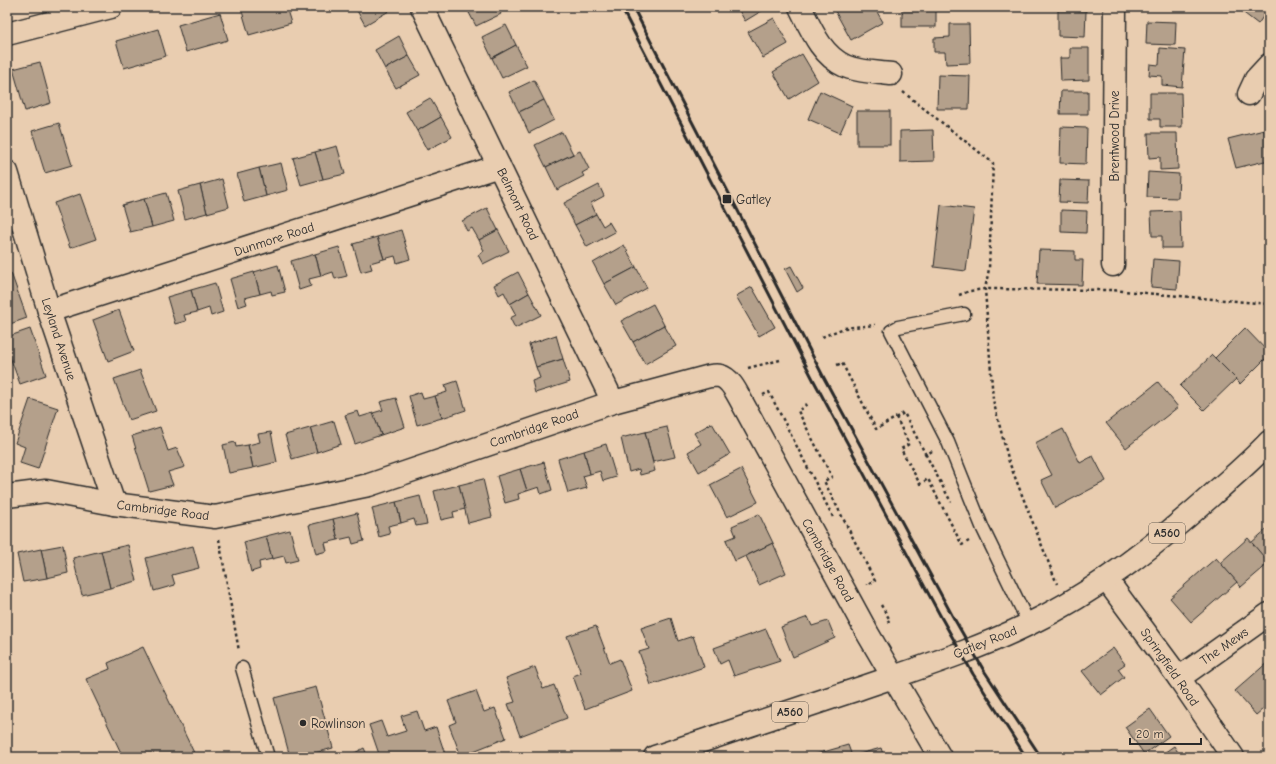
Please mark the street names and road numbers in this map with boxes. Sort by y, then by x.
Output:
street label: Brentwood Drive [1107,90,1122,181]
street label: Belmont Road [494,165,542,243]
street label: Dunmore Road [232,219,316,259]
street label: Leyland Avenue [39,296,80,383]
street label: Cambridge Road [487,406,581,450]
street label: Cambridge Road [116,497,210,523]
street label: Cambridge Road [799,516,857,604]
road number: A560 [1149,523,1185,543]
street label: Gatley Road [951,622,1019,662]
street label: The Mews [1197,624,1251,668]
street label: Springfield Road [1138,625,1202,709]
road number: A560 [772,702,808,722]

